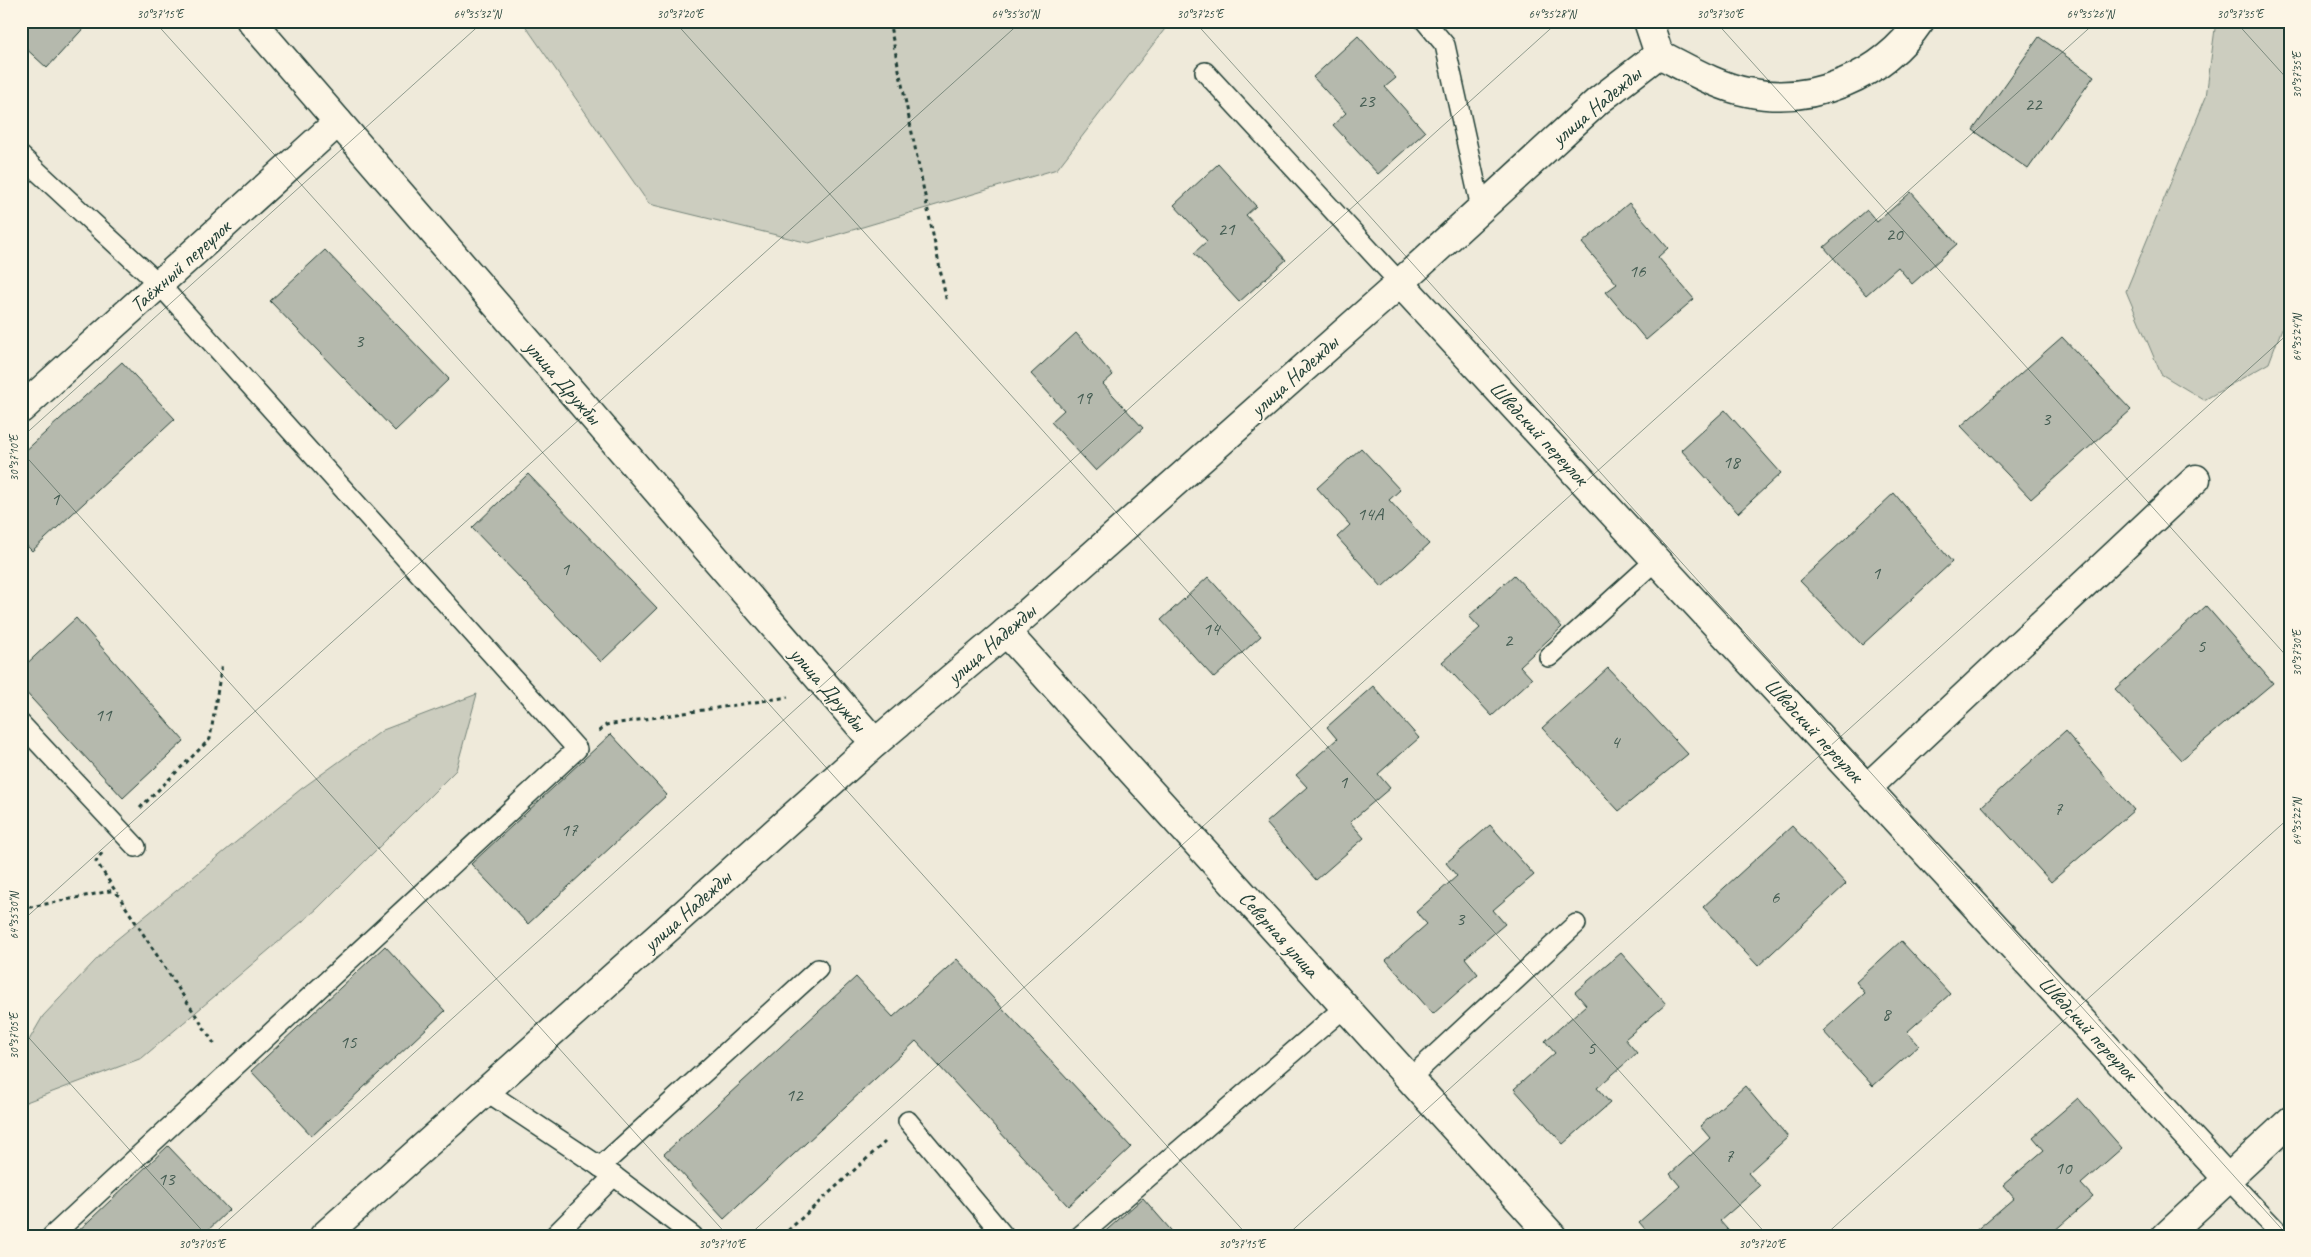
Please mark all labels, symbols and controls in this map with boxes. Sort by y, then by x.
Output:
text: 30°37'15"E [137,6,185,22]
text: 64°35'32"N [453,6,502,22]
text: 30°37'20"E [657,6,705,22]
text: 64°35'30"N [991,6,1040,22]
text: 30°37'25"E [1177,6,1225,22]
text: 64°35'28"N [1528,6,1577,22]
text: 30°37'30"E [1697,6,1745,22]
text: 64°35'26"N [2066,6,2115,22]
text: 30°37'35"E [2217,6,2265,22]
text: 30°37'35"E [2289,50,2305,98]
street label: улица Надежды [1544,60,1648,152]
house number: 23 [1357,89,1376,113]
house number: 22 [2024,92,2043,116]
street label: Таёжный переулок [124,212,237,318]
house number: 21 [1217,217,1236,241]
house number: 20 [1885,222,1904,246]
house number: 16 [1628,259,1647,283]
text: 64°35'24"N [2289,313,2305,362]
house number: 3 [355,329,365,353]
street label: улица Надежды [1243,329,1345,424]
street label: улица Дружбы [518,333,608,431]
street label: Шведский переулок [1484,375,1596,492]
house number: 19 [1074,386,1093,410]
house number: 3 [2042,407,2052,431]
text: 30°37'10"E [6,433,22,481]
house number: 18 [1722,450,1742,474]
house number: 1 [51,487,61,511]
house number: 14А [1357,502,1385,526]
house number: 1 [561,557,571,581]
house number: 1 [1872,561,1882,585]
street label: улица Надежды [940,597,1042,691]
house number: 14 [1202,617,1222,641]
house number: 2 [1504,628,1514,652]
text: 30°37'30"E [2289,628,2305,676]
house number: 5 [2197,634,2207,658]
street label: улица Дружбы [783,640,873,738]
street label: Шведский переулок [1759,672,1871,789]
house number: 11 [94,703,113,727]
house number: 4 [1611,730,1622,754]
house number: 1 [1339,770,1349,794]
house number: 7 [2054,797,2064,821]
text: 64°35'22"N [2289,797,2305,846]
house number: 17 [560,818,579,842]
street label: улица Надежды [636,864,738,959]
street label: Северная улица [1233,885,1326,984]
house number: 6 [1771,885,1781,909]
text: 64°35'30"N [6,891,22,940]
house number: 3 [1456,907,1466,931]
street label: Шведский переулок [2033,970,2145,1087]
house number: 8 [1882,1002,1893,1026]
text: 30°37'05"E [6,1011,22,1059]
house number: 15 [339,1030,358,1054]
house number: 5 [1587,1036,1597,1060]
house number: 12 [785,1083,804,1107]
house number: 7 [1725,1144,1735,1168]
house number: 10 [2054,1156,2073,1180]
house number: 13 [157,1167,176,1191]
text: 30°37'05"E [179,1236,227,1252]
text: 30°37'10"E [699,1236,747,1252]
text: 30°37'15"E [1219,1236,1267,1252]
text: 30°37'20"E [1739,1236,1787,1252]

